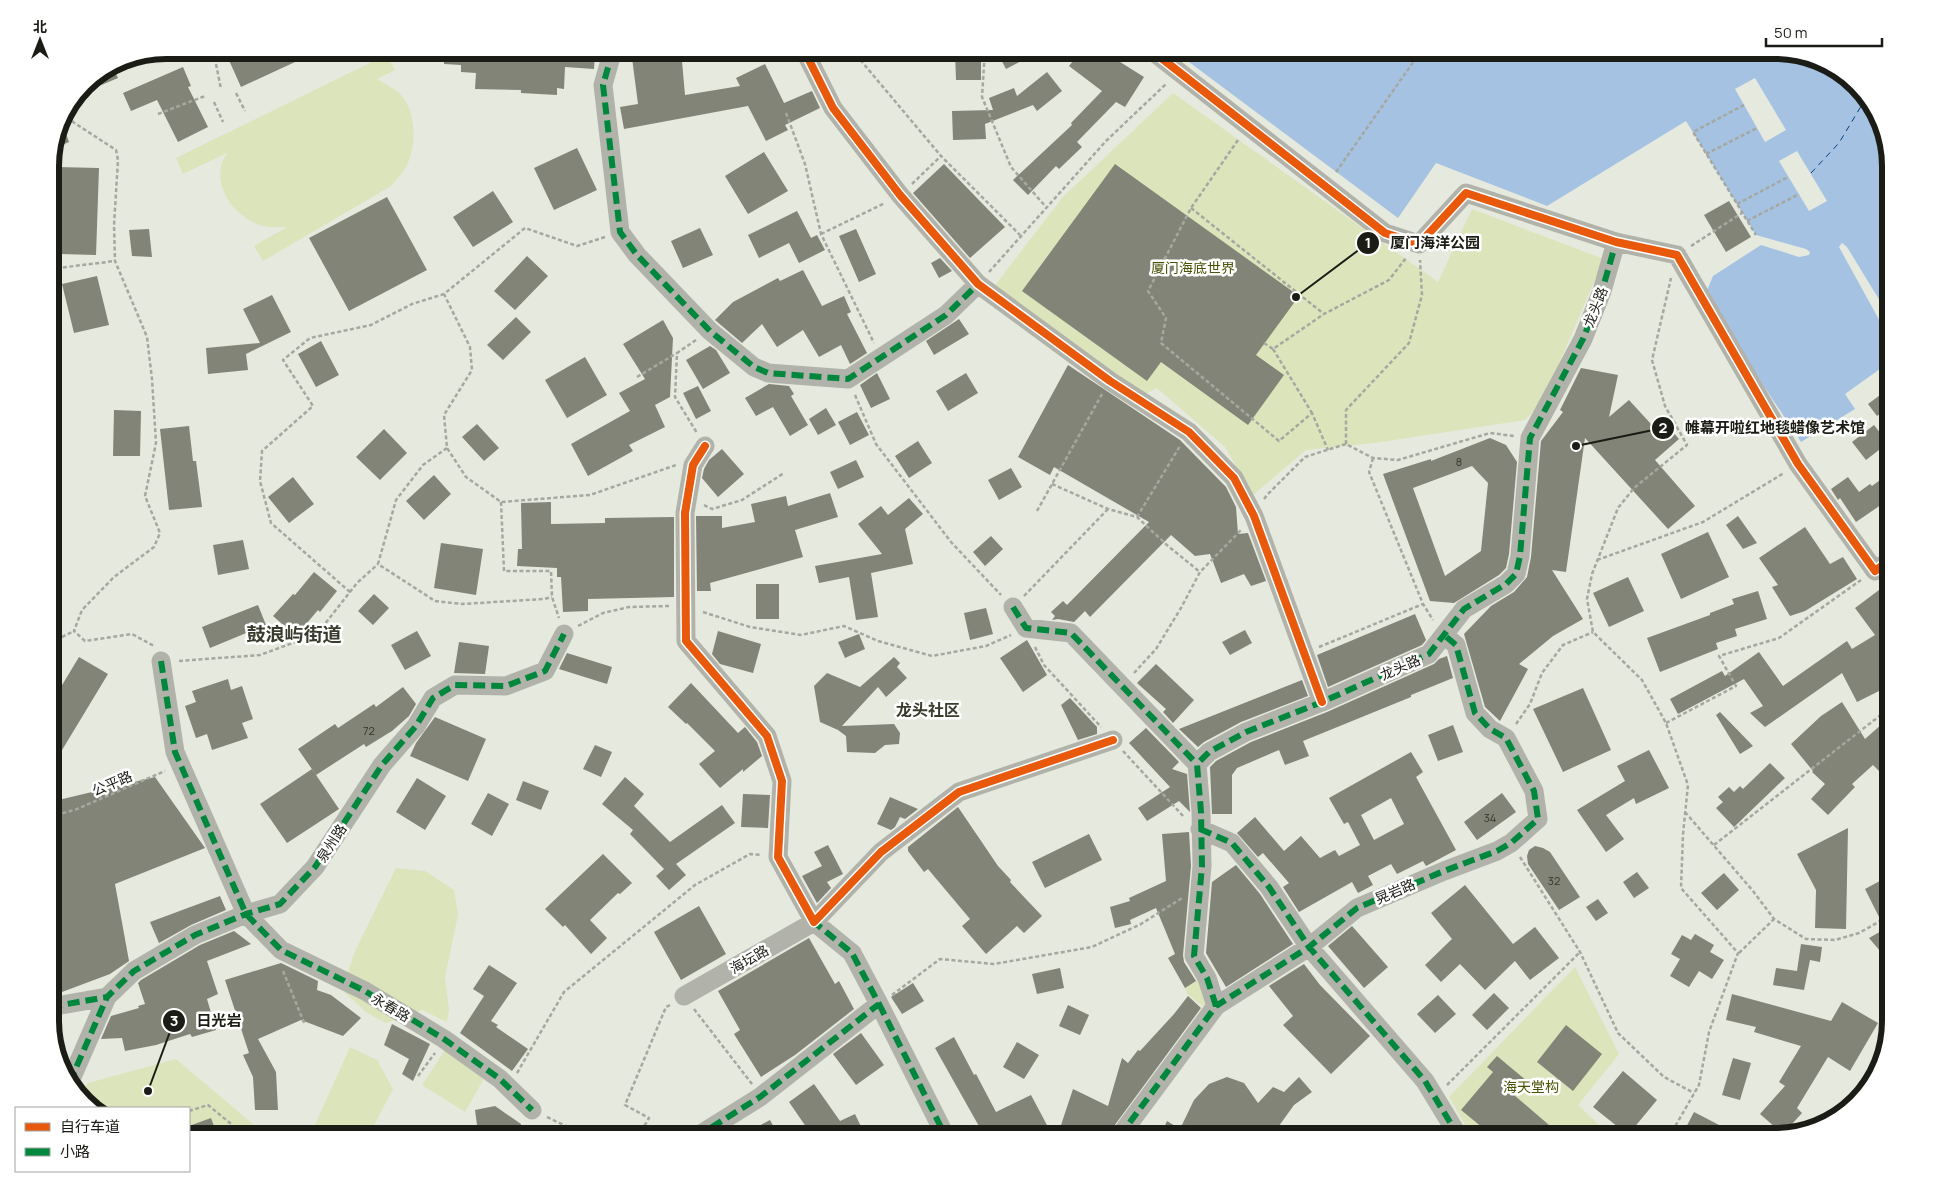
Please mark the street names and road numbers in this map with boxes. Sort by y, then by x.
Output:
street label: 龙头路 [1579,284,1611,330]
street label: 龙头路 [1377,650,1423,684]
street label: 公平路 [89,766,135,800]
street label: 泉州路 [312,820,350,866]
street label: 晃岩路 [1372,874,1418,908]
street label: 海坛路 [726,940,772,978]
street label: 永春路 [368,988,414,1026]

